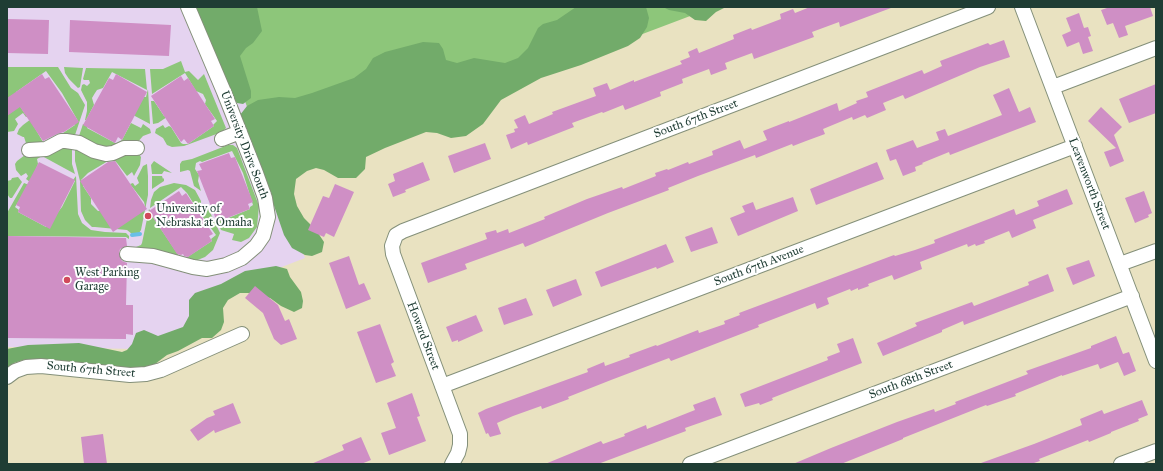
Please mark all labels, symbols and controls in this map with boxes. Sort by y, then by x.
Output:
street label: University Drive South [217,89,271,201]
street label: South 67th Street [652,96,740,142]
street label: Leavenworth Street [1065,136,1113,232]
place label: University of Nebraska at Omaha [156,202,252,230]
marker: University of Nebraska at Omaha [143,211,153,221]
street label: South 67th Avenue [712,242,806,290]
place label: West Parking Garage [75,266,139,294]
marker: West Parking Garage [62,275,72,285]
street label: Howard Street [403,300,443,372]
street label: South 68th Street [867,357,955,403]
street label: South 67th Street [46,359,136,381]

